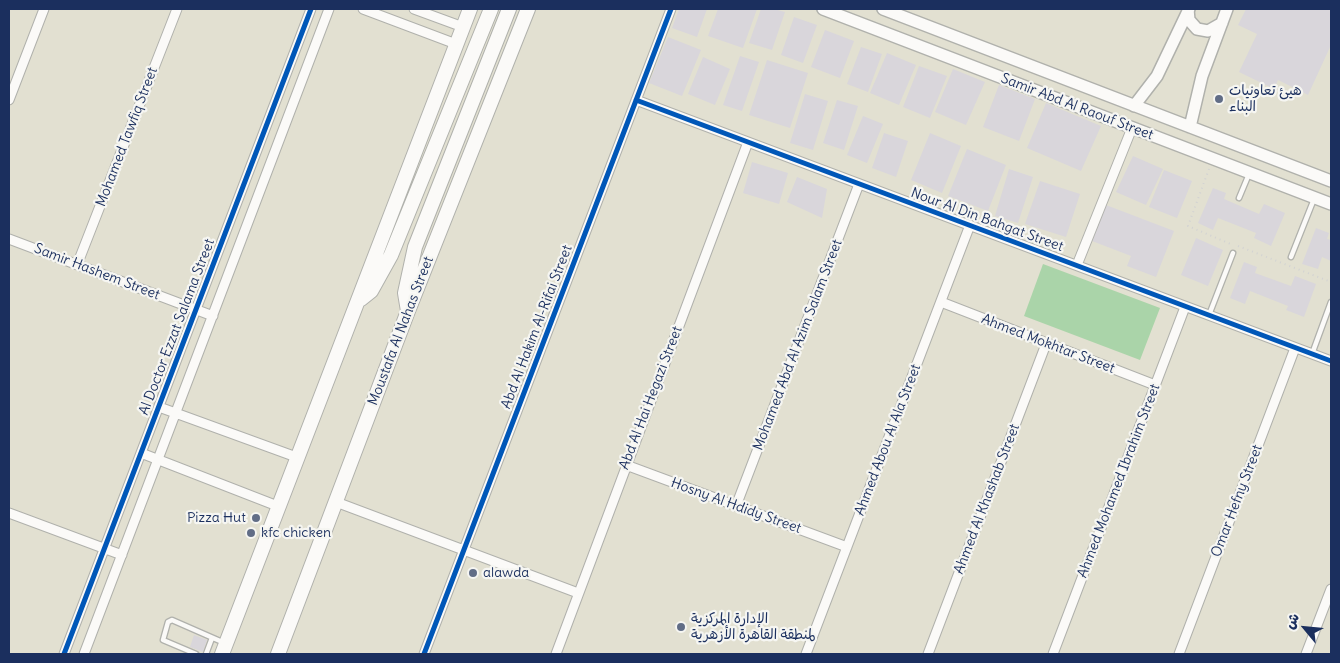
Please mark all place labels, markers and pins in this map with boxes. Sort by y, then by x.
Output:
place label: هيئ تعاونيات البناء [1229,83,1302,115]
marker: هيئ تعاونيات البناء [1213,93,1225,105]
place label: Pizza Hut [187,510,246,526]
marker: Pizza Hut [250,512,262,524]
place label: kfc chicken [261,525,331,541]
marker: kfc chicken [245,527,257,539]
place label: alawda [483,565,529,581]
marker: alawda [467,567,479,579]
place label: الإدارة المركزية لمنطقة القاهرة الأزهرية [691,611,815,644]
marker: الإدارة المركزية لمنطقة القاهرة الأزهرية [675,621,687,633]

